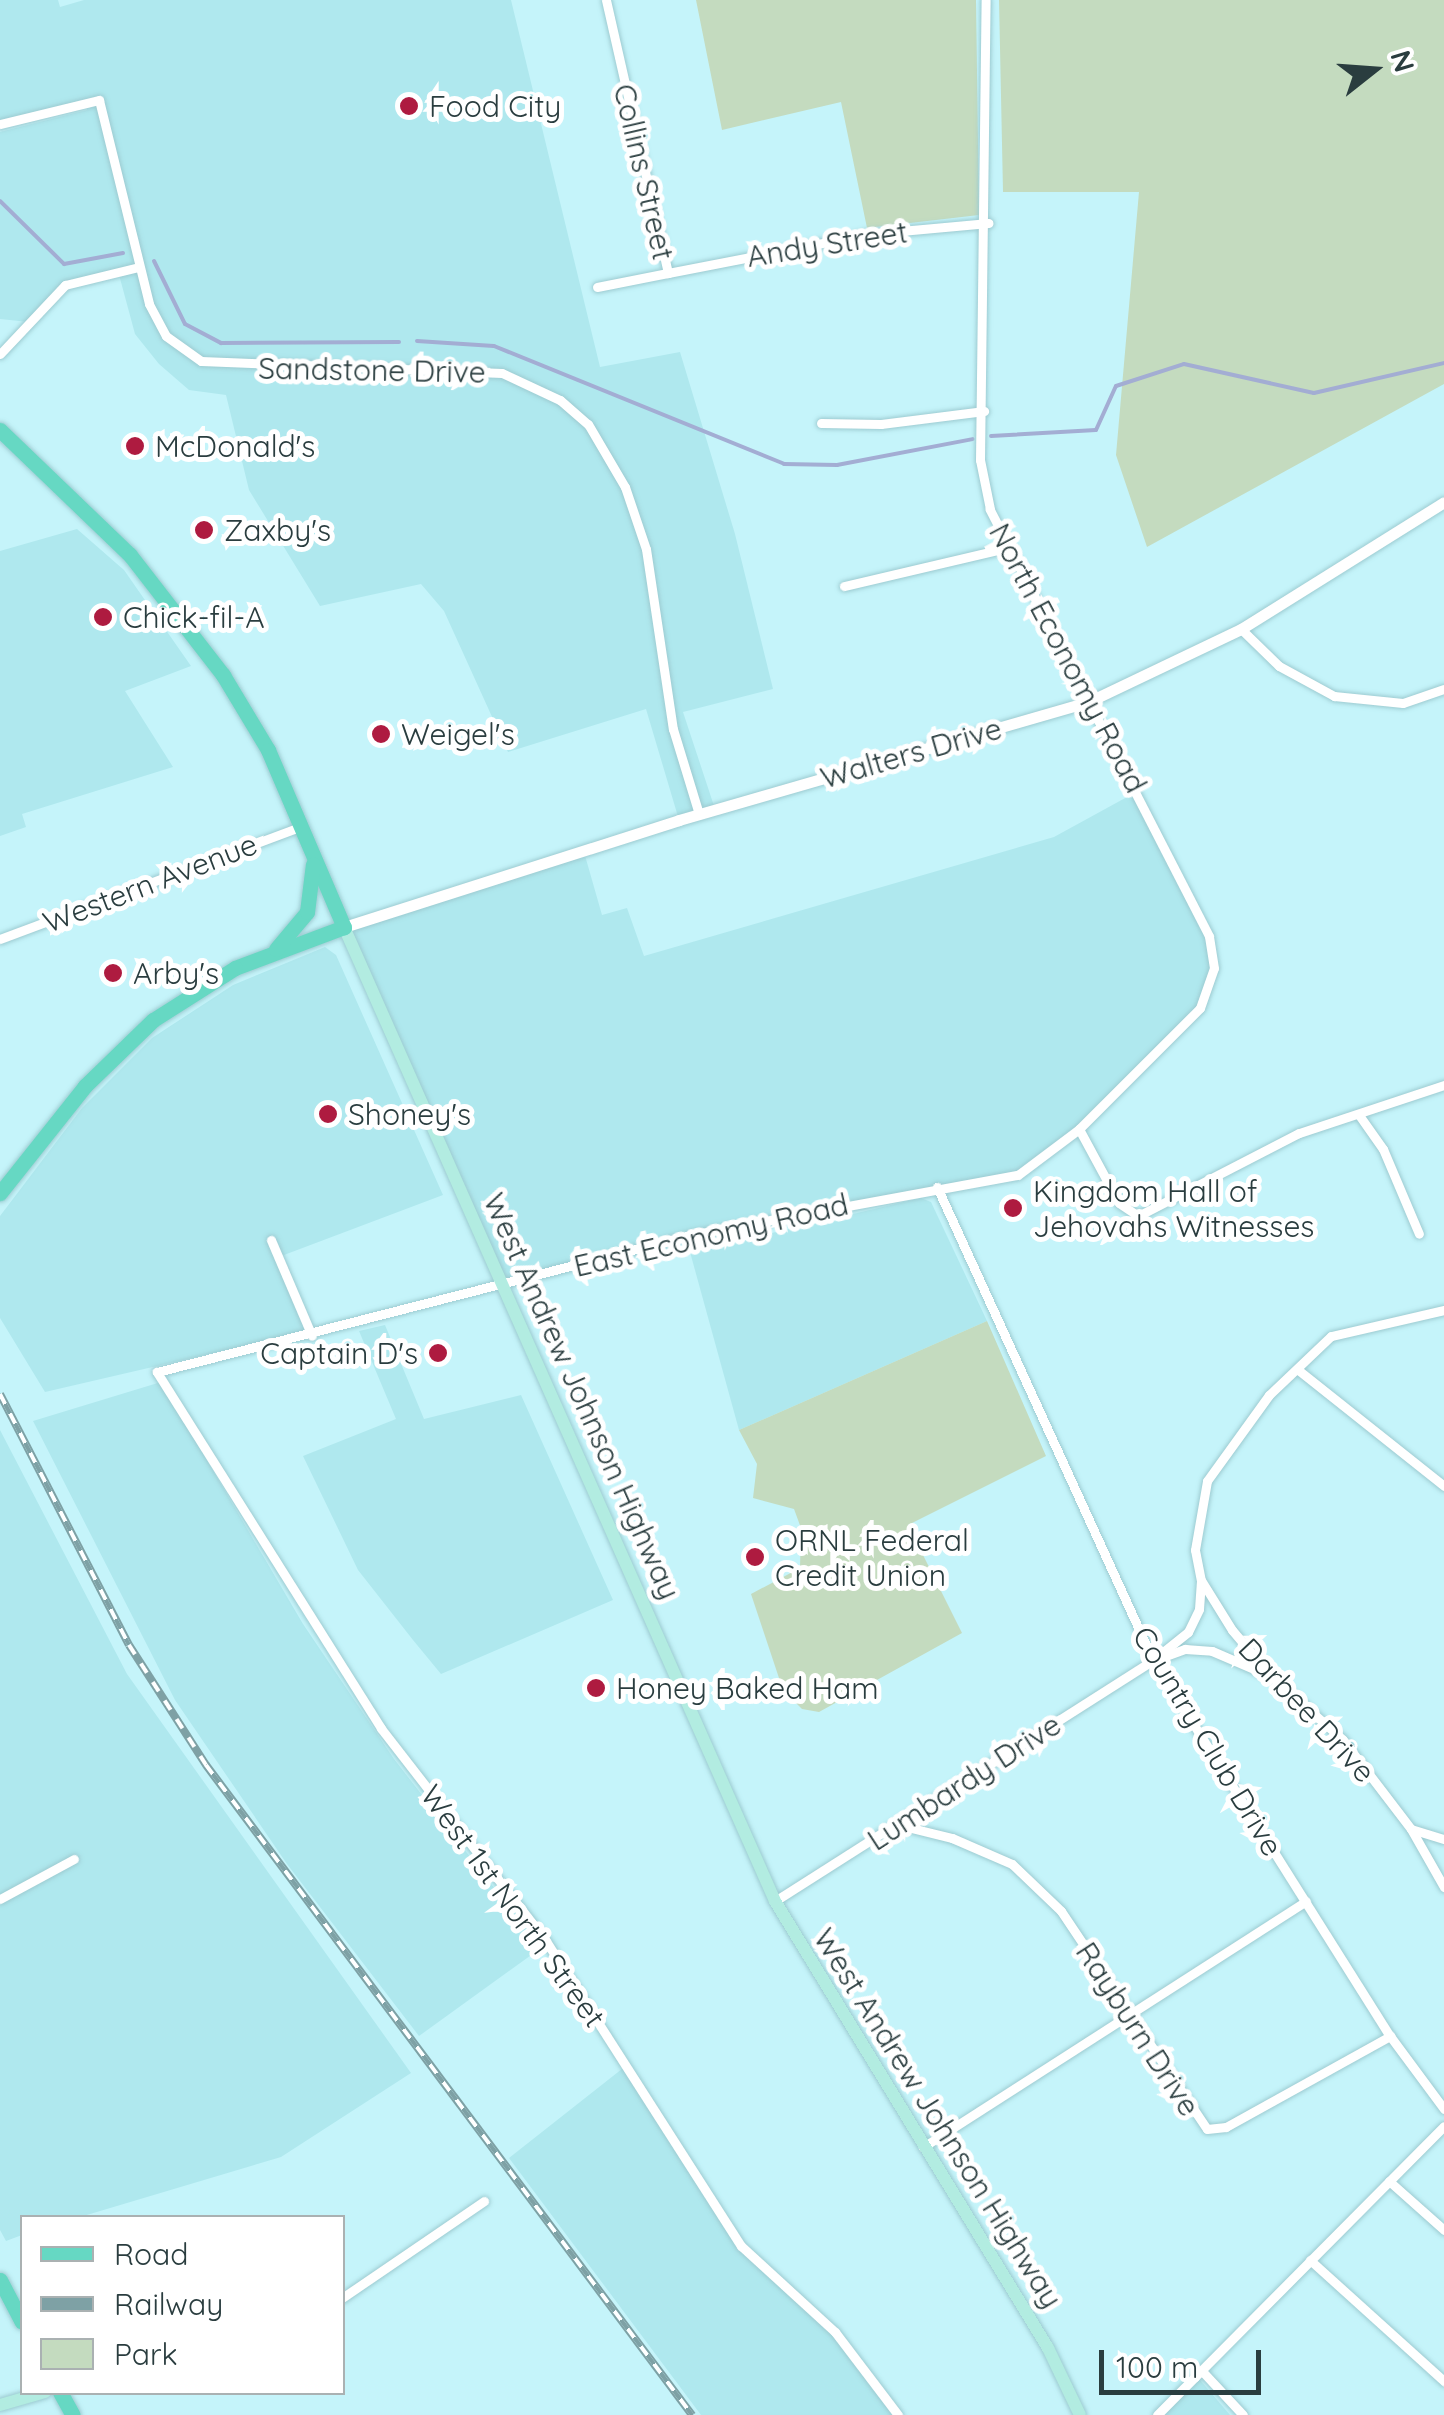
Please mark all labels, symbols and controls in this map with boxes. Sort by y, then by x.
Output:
north arrow [1324,20,1424,120]
text: N [1383,46,1423,76]
street label: Collins Street [606,80,682,264]
place label: Food City [429,88,561,124]
marker: Food City [398,95,420,117]
street label: Andy Street [744,214,910,274]
street label: Sandstone Drive [258,350,486,390]
place label: McDonald's [155,428,315,464]
marker: McDonald's [124,435,146,457]
place label: Zaxby's [224,512,331,548]
street label: North Economy Road [982,517,1154,799]
marker: Zaxby's [193,519,215,541]
place label: Chick-fil-A [123,599,265,635]
marker: Chick-fil-A [92,606,114,628]
street label: Walters Drive [816,710,1006,796]
place label: Weigel's [401,716,515,752]
marker: Weigel's [370,723,392,745]
street label: Western Avenue [38,826,262,940]
place label: Arby's [133,955,219,991]
marker: Arby's [102,962,124,984]
place label: Shoney's [348,1096,471,1132]
marker: Shoney's [317,1103,339,1125]
place label: Kingdom Hall of Jehovahs Witnesses [1033,1173,1314,1244]
street label: East Economy Road [570,1186,852,1284]
street label: West Andrew Johnson Highway [476,1187,688,1605]
marker: Kingdom Hall of Jehovahs Witnesses [1002,1197,1024,1219]
place label: Captain D's [260,1335,418,1371]
marker: Captain D's [427,1342,449,1364]
place label: ORNL Federal Credit Union [775,1522,969,1592]
marker: ORNL Federal Credit Union [744,1546,766,1568]
street label: Country Club Drive [1125,1620,1291,1862]
street label: Darbee Drive [1231,1631,1383,1789]
place label: Honey Baked Ham [616,1670,879,1706]
marker: Honey Baked Ham [585,1677,607,1699]
street label: Lumbardy Drive [861,1706,1067,1858]
street label: West 1st North Street [413,1778,613,2034]
street label: West Andrew Johnson Highway [806,1922,1070,2314]
street label: Rayburn Drive [1068,1935,1208,2123]
legend [20,2215,345,2395]
text: Road [114,2235,188,2273]
text: Railway [114,2285,223,2323]
scale bar [1104,2330,1266,2392]
text: Park [114,2335,178,2373]
text: 100 m [1116,2348,1198,2386]

